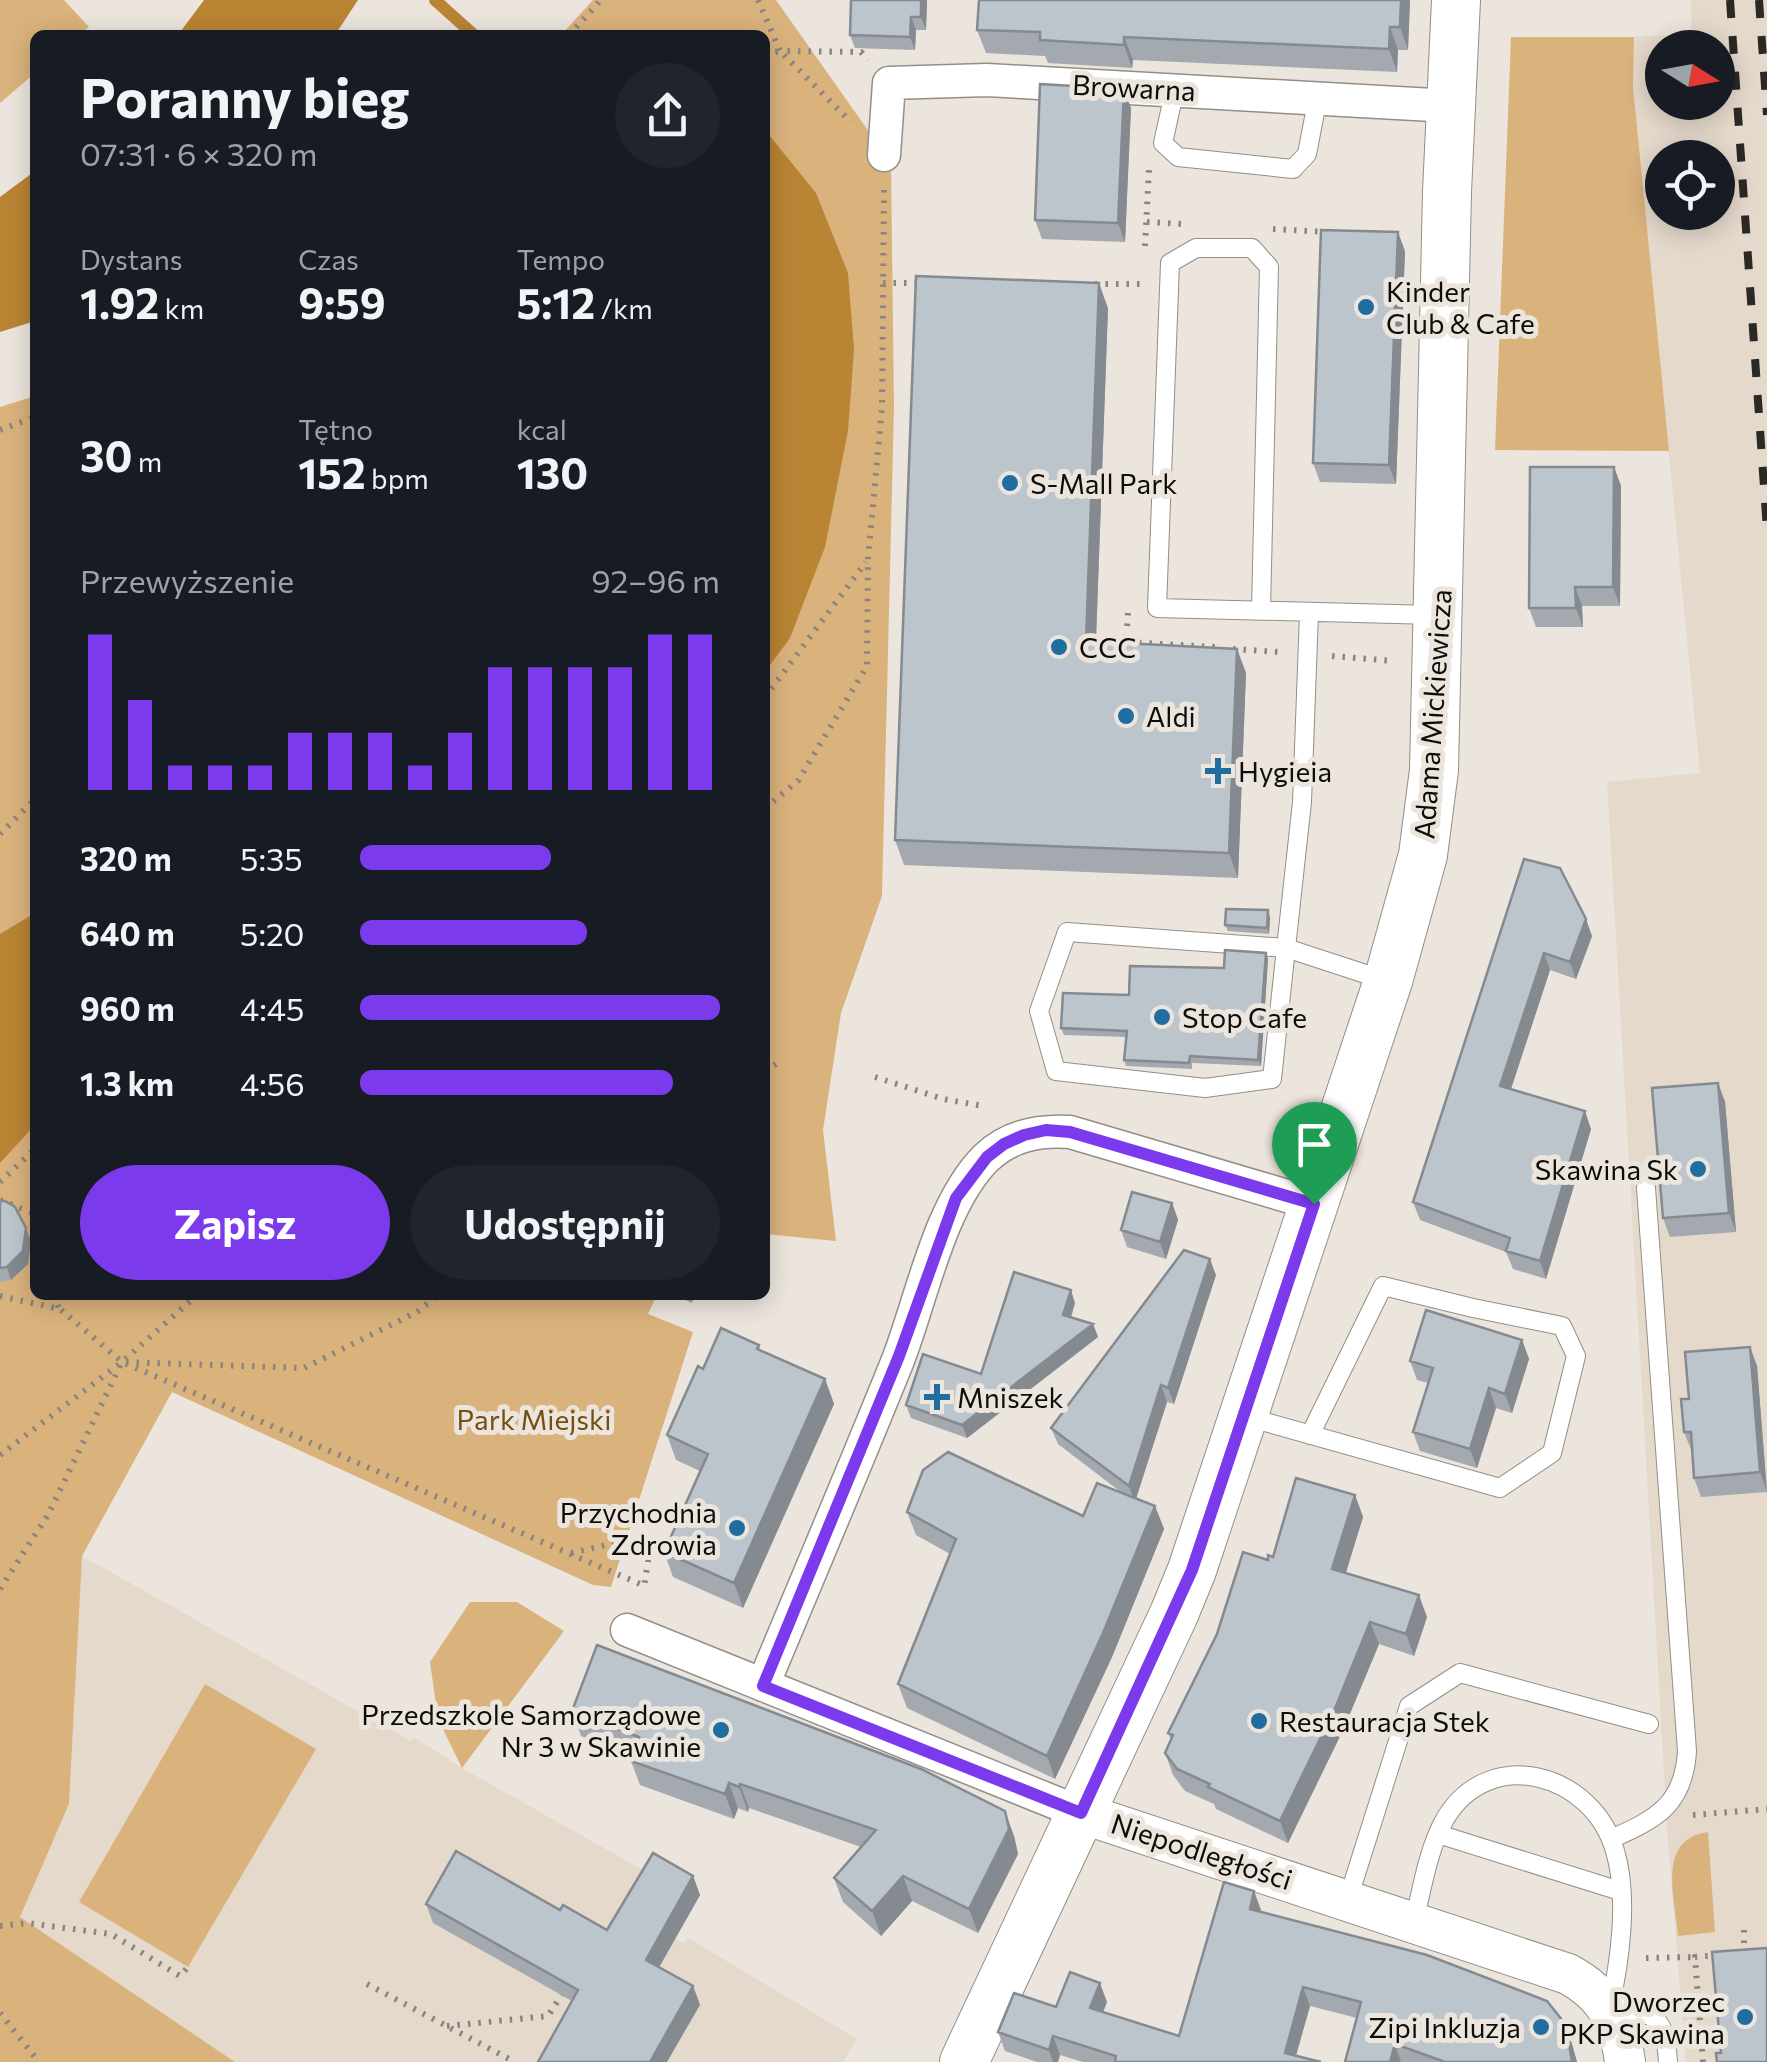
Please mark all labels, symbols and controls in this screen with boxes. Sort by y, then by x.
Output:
north arrow [1645,30,1735,120]
map controls [1645,30,1735,230]
text: Poranny bieg [80,62,410,129]
button: share [615,63,720,168]
street label: Browarna [1071,67,1197,107]
text: 07:31 · 6 × 320 m [80,133,318,173]
button: locate [1645,140,1735,230]
text: Dystans [80,242,183,276]
text: Czas [298,242,359,276]
text: Tempo [517,242,605,276]
place label: Kinder Club & Cafe [1386,274,1535,340]
text: 1.92 [80,276,159,328]
text: 9:59 [298,276,386,328]
text: 5:12 [517,276,595,328]
text: km [159,291,204,325]
text: /km [595,291,653,325]
marker: Kinder Club & Cafe [1355,296,1377,318]
text: Tętno [298,412,373,446]
text: kcal [517,412,567,446]
text: 30 [80,429,132,481]
text: m [132,444,162,478]
text: 152 [298,446,366,498]
text: 130 [517,446,588,498]
text: bpm [366,461,429,495]
place label: S-Mall Park [1030,466,1178,500]
marker: S-Mall Park [999,472,1021,494]
text: Przewyższenie [80,560,294,600]
text: 92–96 m [591,560,720,600]
street label: Adama Mickiewicza [1406,588,1458,840]
place label: CCC [1079,630,1137,664]
marker: CCC [1048,636,1070,658]
place label: Aldi [1146,699,1196,733]
marker: Aldi [1115,705,1137,727]
place label: Hygieia [1238,754,1332,788]
marker: Hygieia [1207,760,1229,782]
text: 320 m [80,838,172,878]
text: 5:35 [240,838,303,878]
text: 640 m [80,913,175,953]
text: 5:20 [240,913,304,953]
text: 960 m [80,988,175,1028]
text: 4:45 [240,988,304,1028]
place label: Stop Cafe [1182,1000,1307,1034]
marker: Stop Cafe [1151,1006,1173,1028]
text: 1.3 km [80,1063,174,1103]
text: 4:56 [240,1063,305,1103]
pin [1272,1102,1357,1205]
icon: arrive [1287,1117,1342,1172]
place label: Skawina Sk [1535,1152,1678,1186]
marker: Skawina Sk [1687,1158,1709,1180]
button: Zapisz [80,1165,390,1280]
button: Udostępnij [410,1165,720,1280]
place label: Mniszek [957,1380,1064,1414]
marker: Mniszek [926,1386,948,1408]
park label: Park Miejski [457,1402,611,1436]
place label: Przychodnia Zdrowia [560,1495,717,1561]
marker: Przychodnia Zdrowia [726,1517,748,1539]
place label: Przedszkole Samorządowe Nr 3 w Skawinie [361,1697,701,1763]
place label: Restauracja Stek [1279,1704,1490,1738]
marker: Restauracja Stek [1248,1710,1270,1732]
marker: Przedszkole Samorządowe Nr 3 w Skawinie [710,1719,732,1741]
street label: Niepodległości [1107,1806,1297,1896]
place label: Dworzec PKP Skawina [1559,1984,1725,2050]
marker: Dworzec PKP Skawina [1734,2006,1756,2028]
place label: Zipi Inkluzja [1368,2010,1521,2044]
marker: Zipi Inkluzja [1530,2016,1552,2038]

